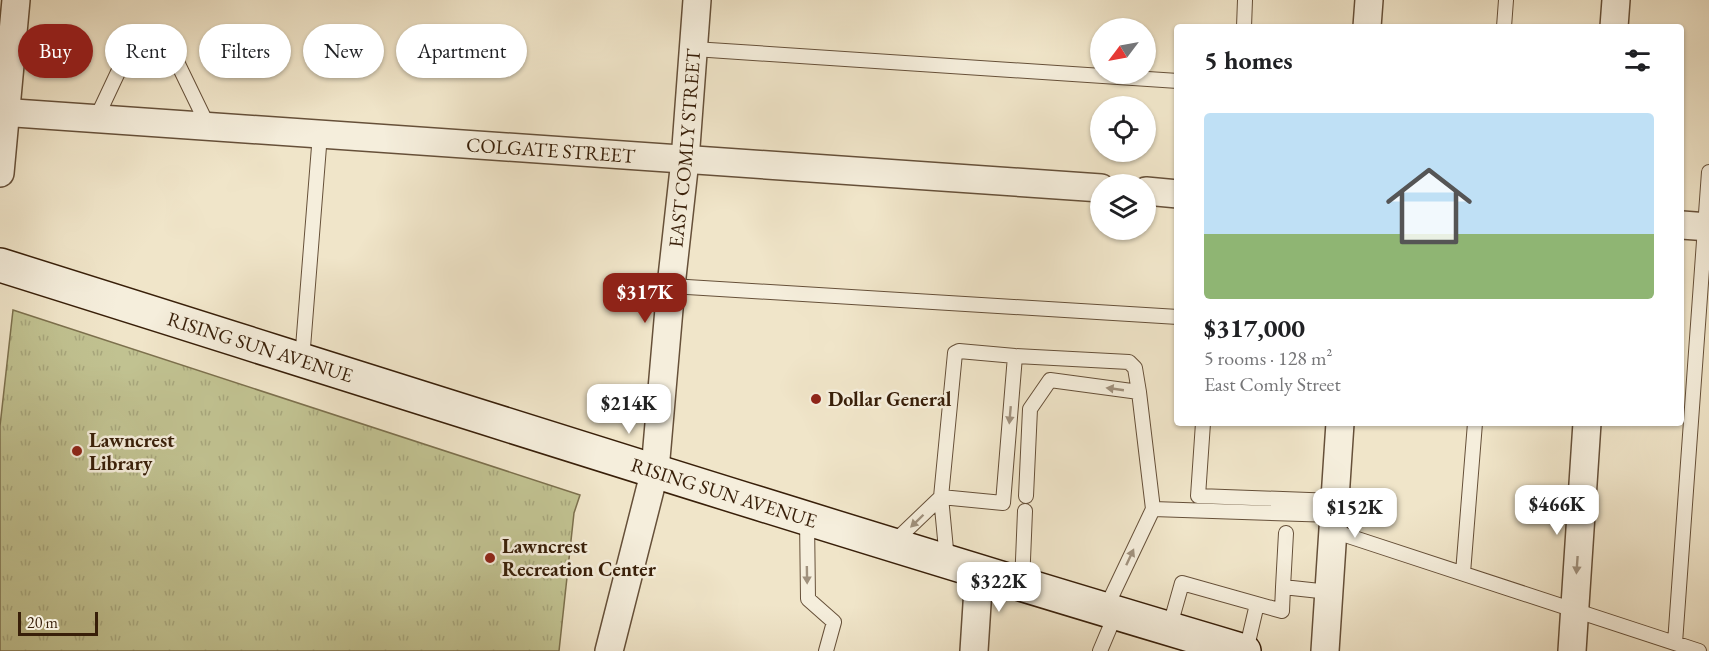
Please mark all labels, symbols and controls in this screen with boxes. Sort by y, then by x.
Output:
north arrow [1090,18,1156,84]
map controls [1090,18,1156,240]
chip: Buy [18,24,93,78]
chip: Rent [105,24,187,78]
chip: Filters [199,24,291,78]
chip: New [303,24,384,78]
chip: Apartment [396,24,527,78]
text: 5 homes [1204,43,1293,77]
icon: filters [1621,44,1654,77]
street label: EAST COMLY STREET [662,47,706,249]
button: locate [1090,96,1156,162]
street label: COLGATE STREET [465,131,637,169]
icon: home [1375,152,1483,260]
button: layers [1090,174,1156,240]
pin: $317K [603,273,687,324]
text: $317K [617,279,673,305]
street label: RISING SUN AVENUE [164,306,356,388]
text: $317,000 [1204,311,1305,345]
text: 5 rooms · 128 m² [1204,345,1332,371]
text: East Comly Street [1204,371,1341,397]
pin: $214K [587,384,671,435]
one-way arrow [1105,384,1124,393]
place label: Dollar General [828,386,952,412]
text: $214K [601,390,657,416]
marker: Dollar General [809,392,823,406]
one-way arrow [1005,405,1015,424]
place label: Lawncrest Library [89,427,175,476]
marker: Lawncrest Library [70,444,84,458]
street label: RISING SUN AVENUE [628,452,820,534]
pin: $466K [1515,485,1599,536]
pin: $152K [1313,488,1397,539]
text: $466K [1529,491,1585,517]
text: $152K [1327,494,1383,520]
one-way arrow [909,514,924,528]
place label: Lawncrest Recreation Center [502,533,657,582]
one-way arrow [1125,548,1135,566]
marker: Lawncrest Recreation Center [483,551,497,565]
one-way arrow [1573,556,1582,575]
pin: $322K [957,562,1041,613]
one-way arrow [802,566,812,585]
text: $322K [971,568,1027,594]
scale bar [18,609,98,636]
text: 20 m [27,612,58,633]

